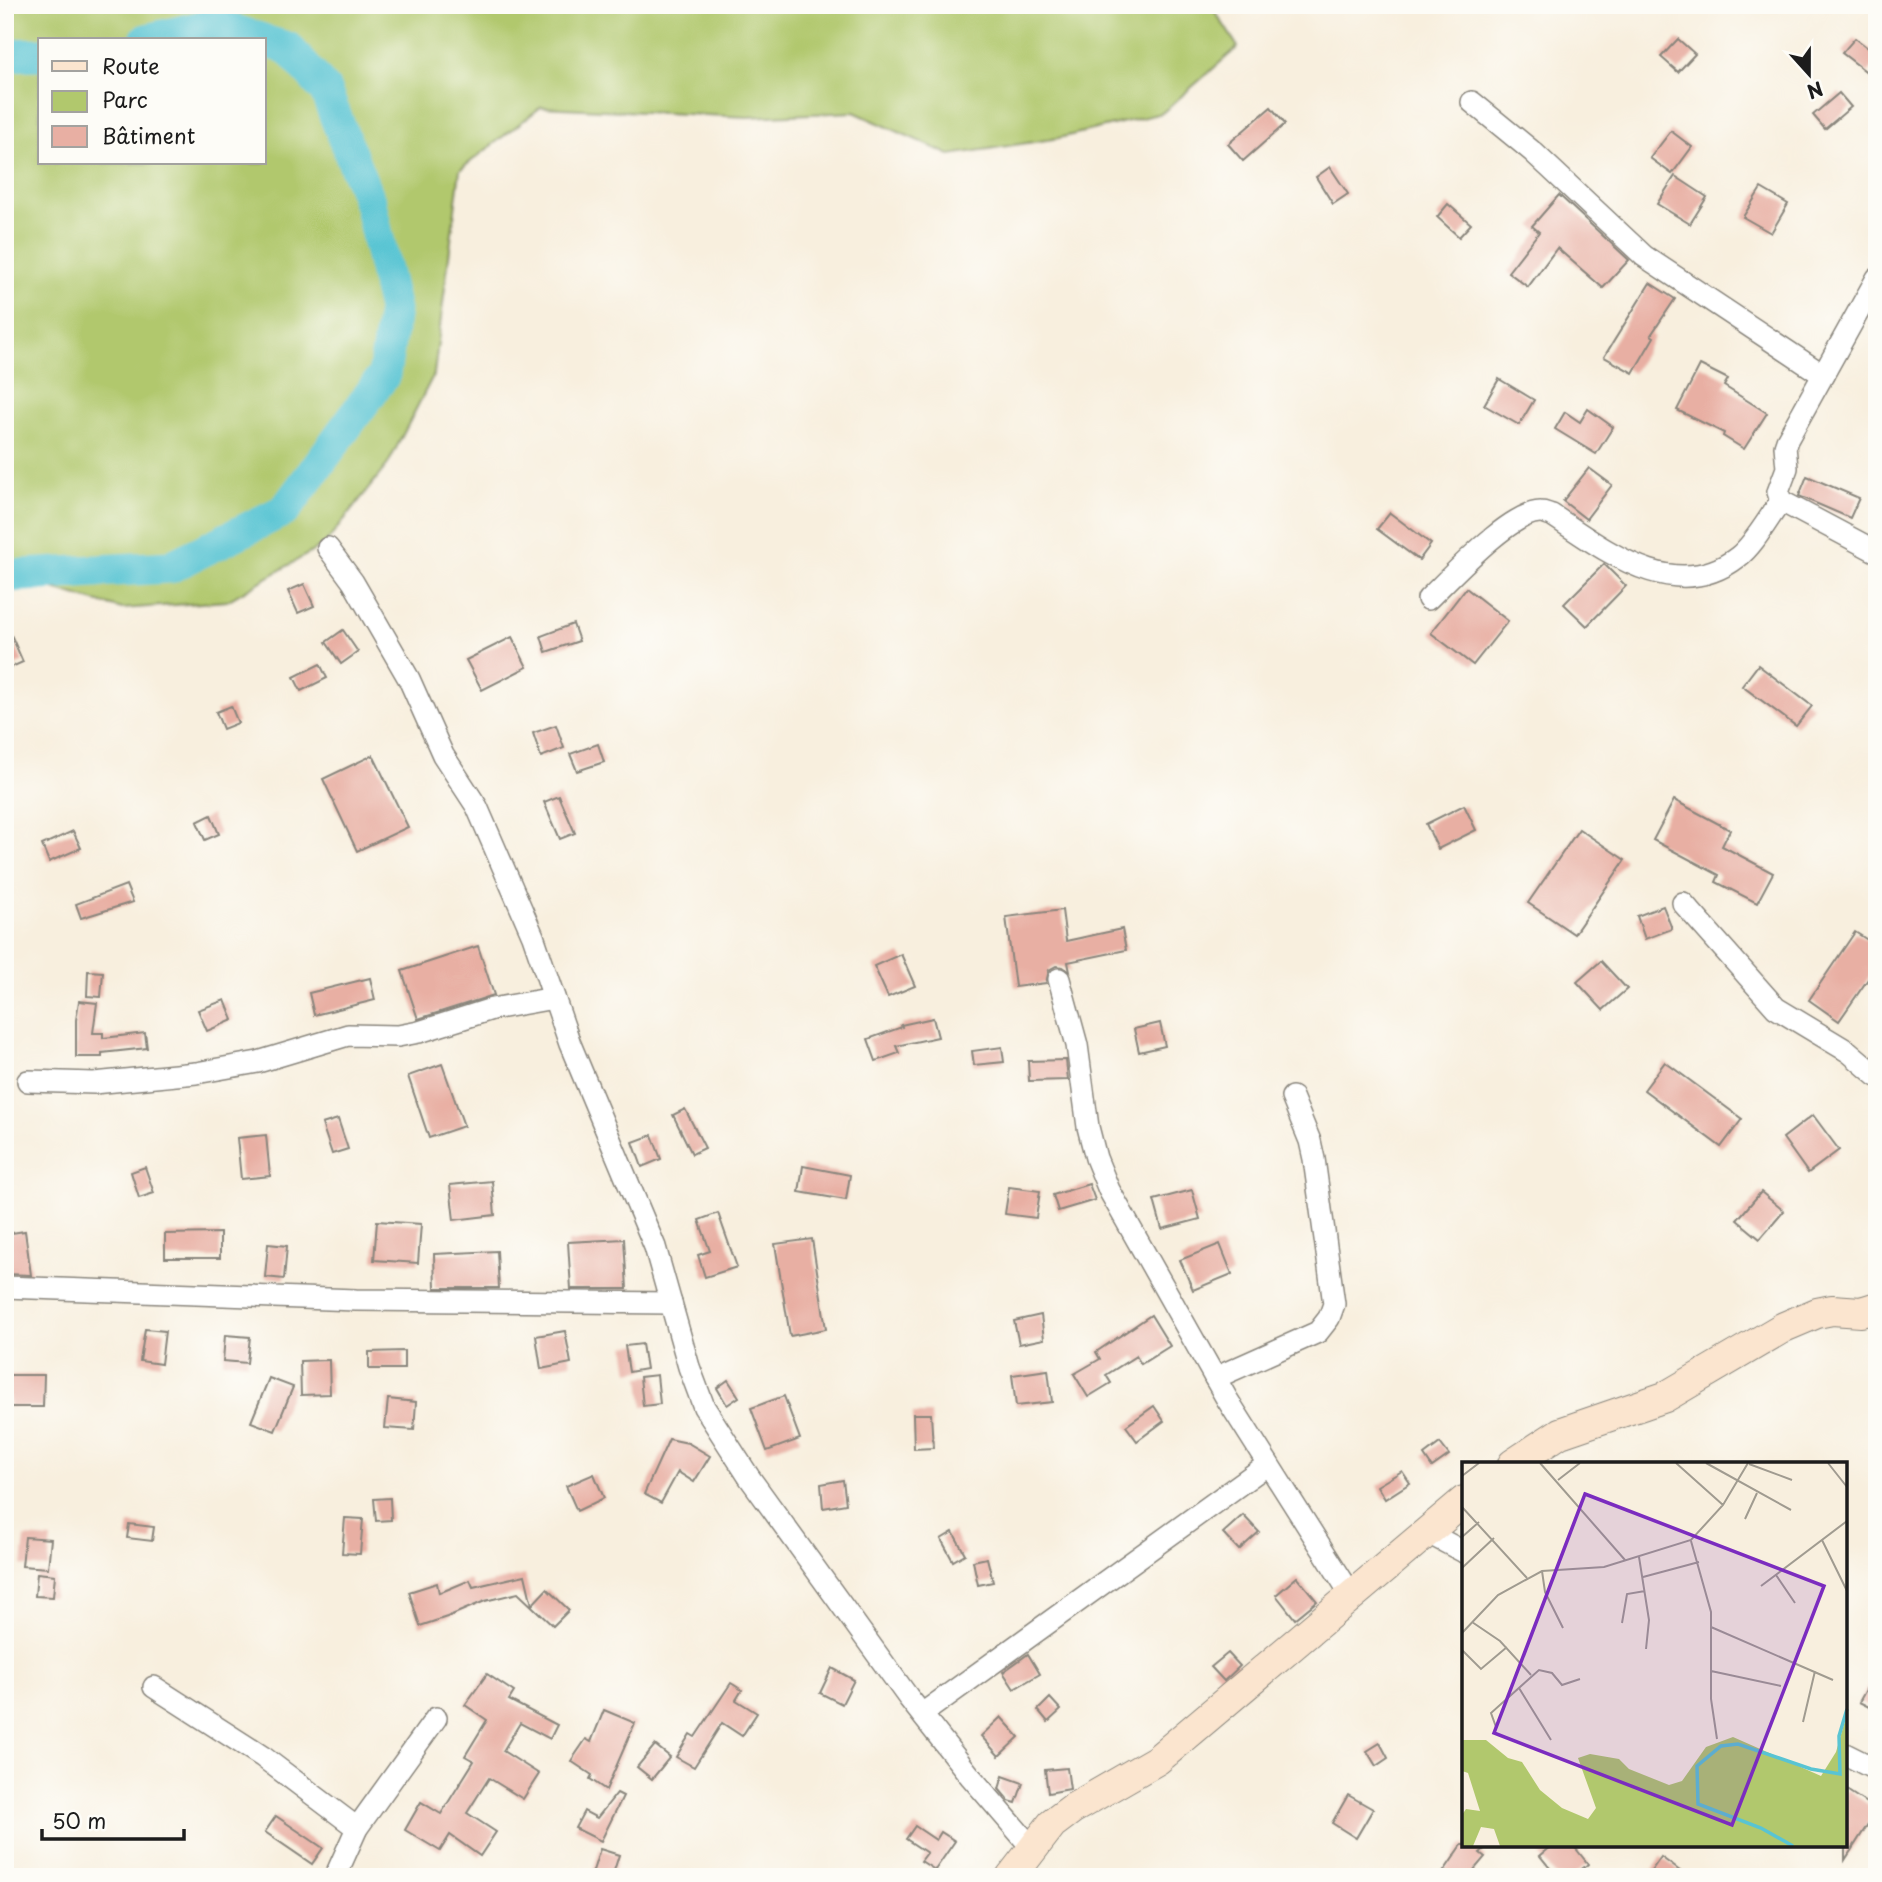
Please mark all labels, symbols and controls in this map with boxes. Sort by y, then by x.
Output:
legend [38,38,266,164]
north arrow [1773,38,1843,108]
text: Route [102,49,160,81]
text: N [1803,75,1827,107]
text: Parc [102,83,148,115]
text: Bâtiment [102,119,195,151]
inset map [1462,1462,1847,1847]
scale bar [42,1798,184,1842]
text: 50 m [52,1804,106,1836]

